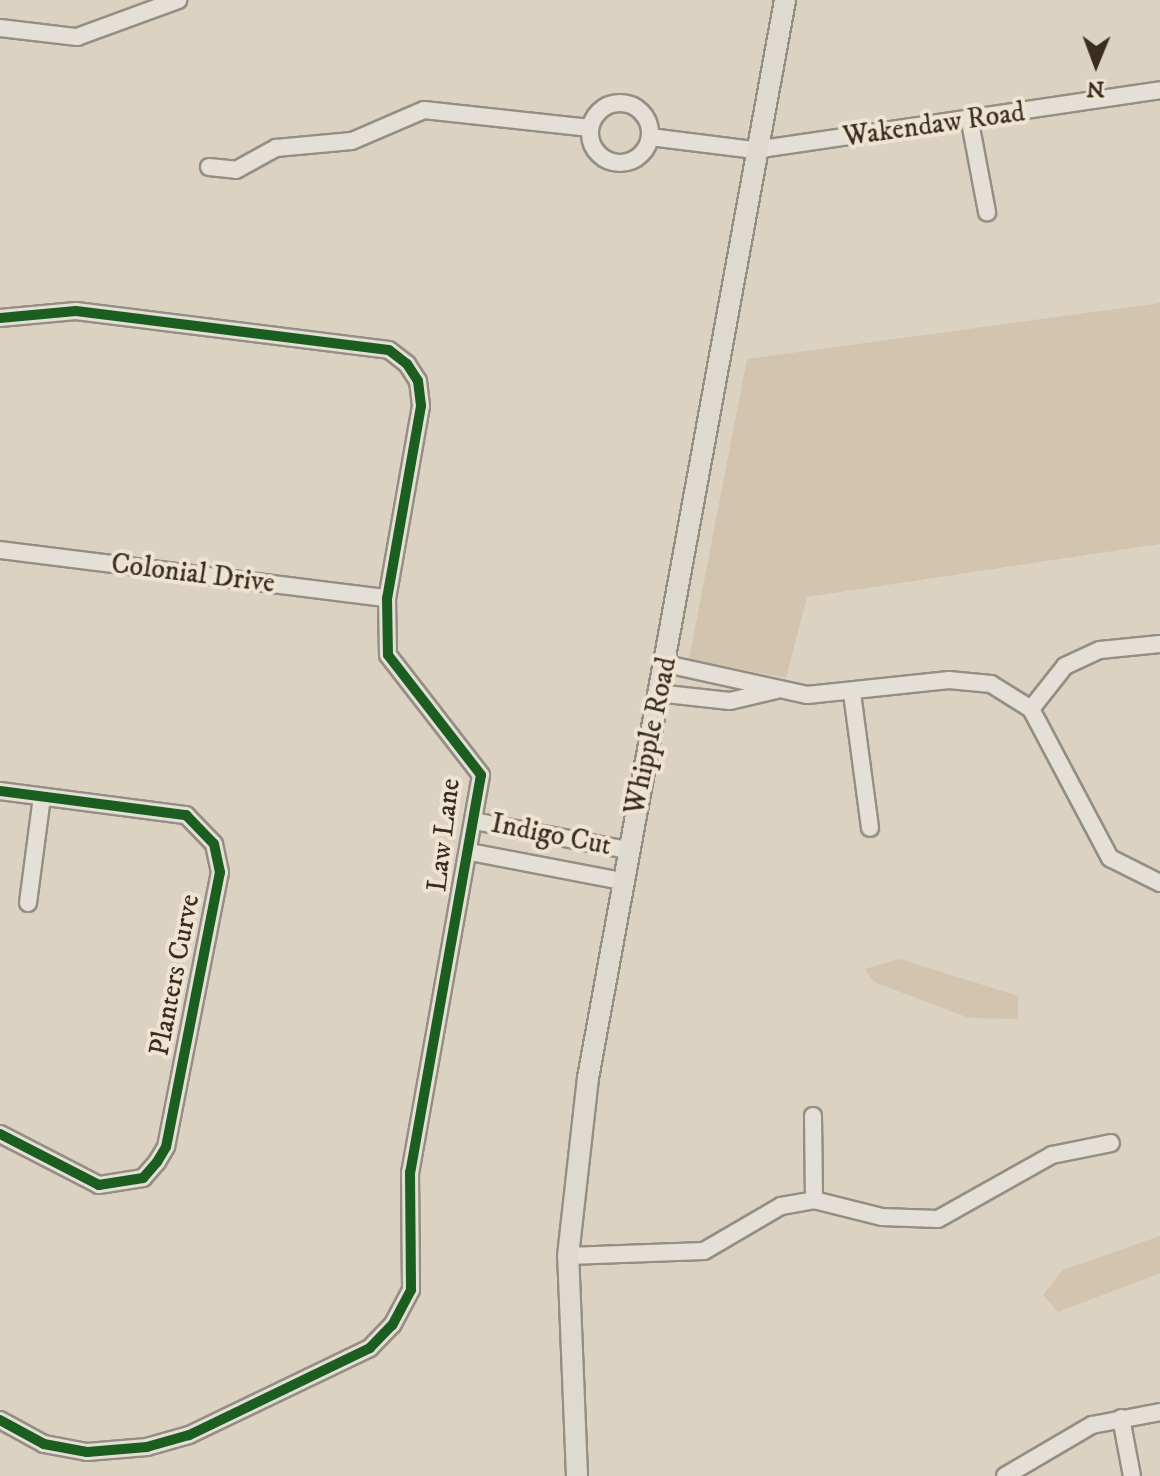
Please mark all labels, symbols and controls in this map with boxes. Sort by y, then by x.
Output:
north arrow [1056,24,1136,104]
text: N [1086,75,1105,102]
street label: Wakendaw Road [841,96,1027,154]
street label: Colonial Drive [109,547,277,601]
street label: Whipple Road [618,654,684,818]
street label: Law Lane [420,776,468,894]
street label: Indigo Cut [488,807,614,863]
street label: Planters Curve [143,891,207,1059]

